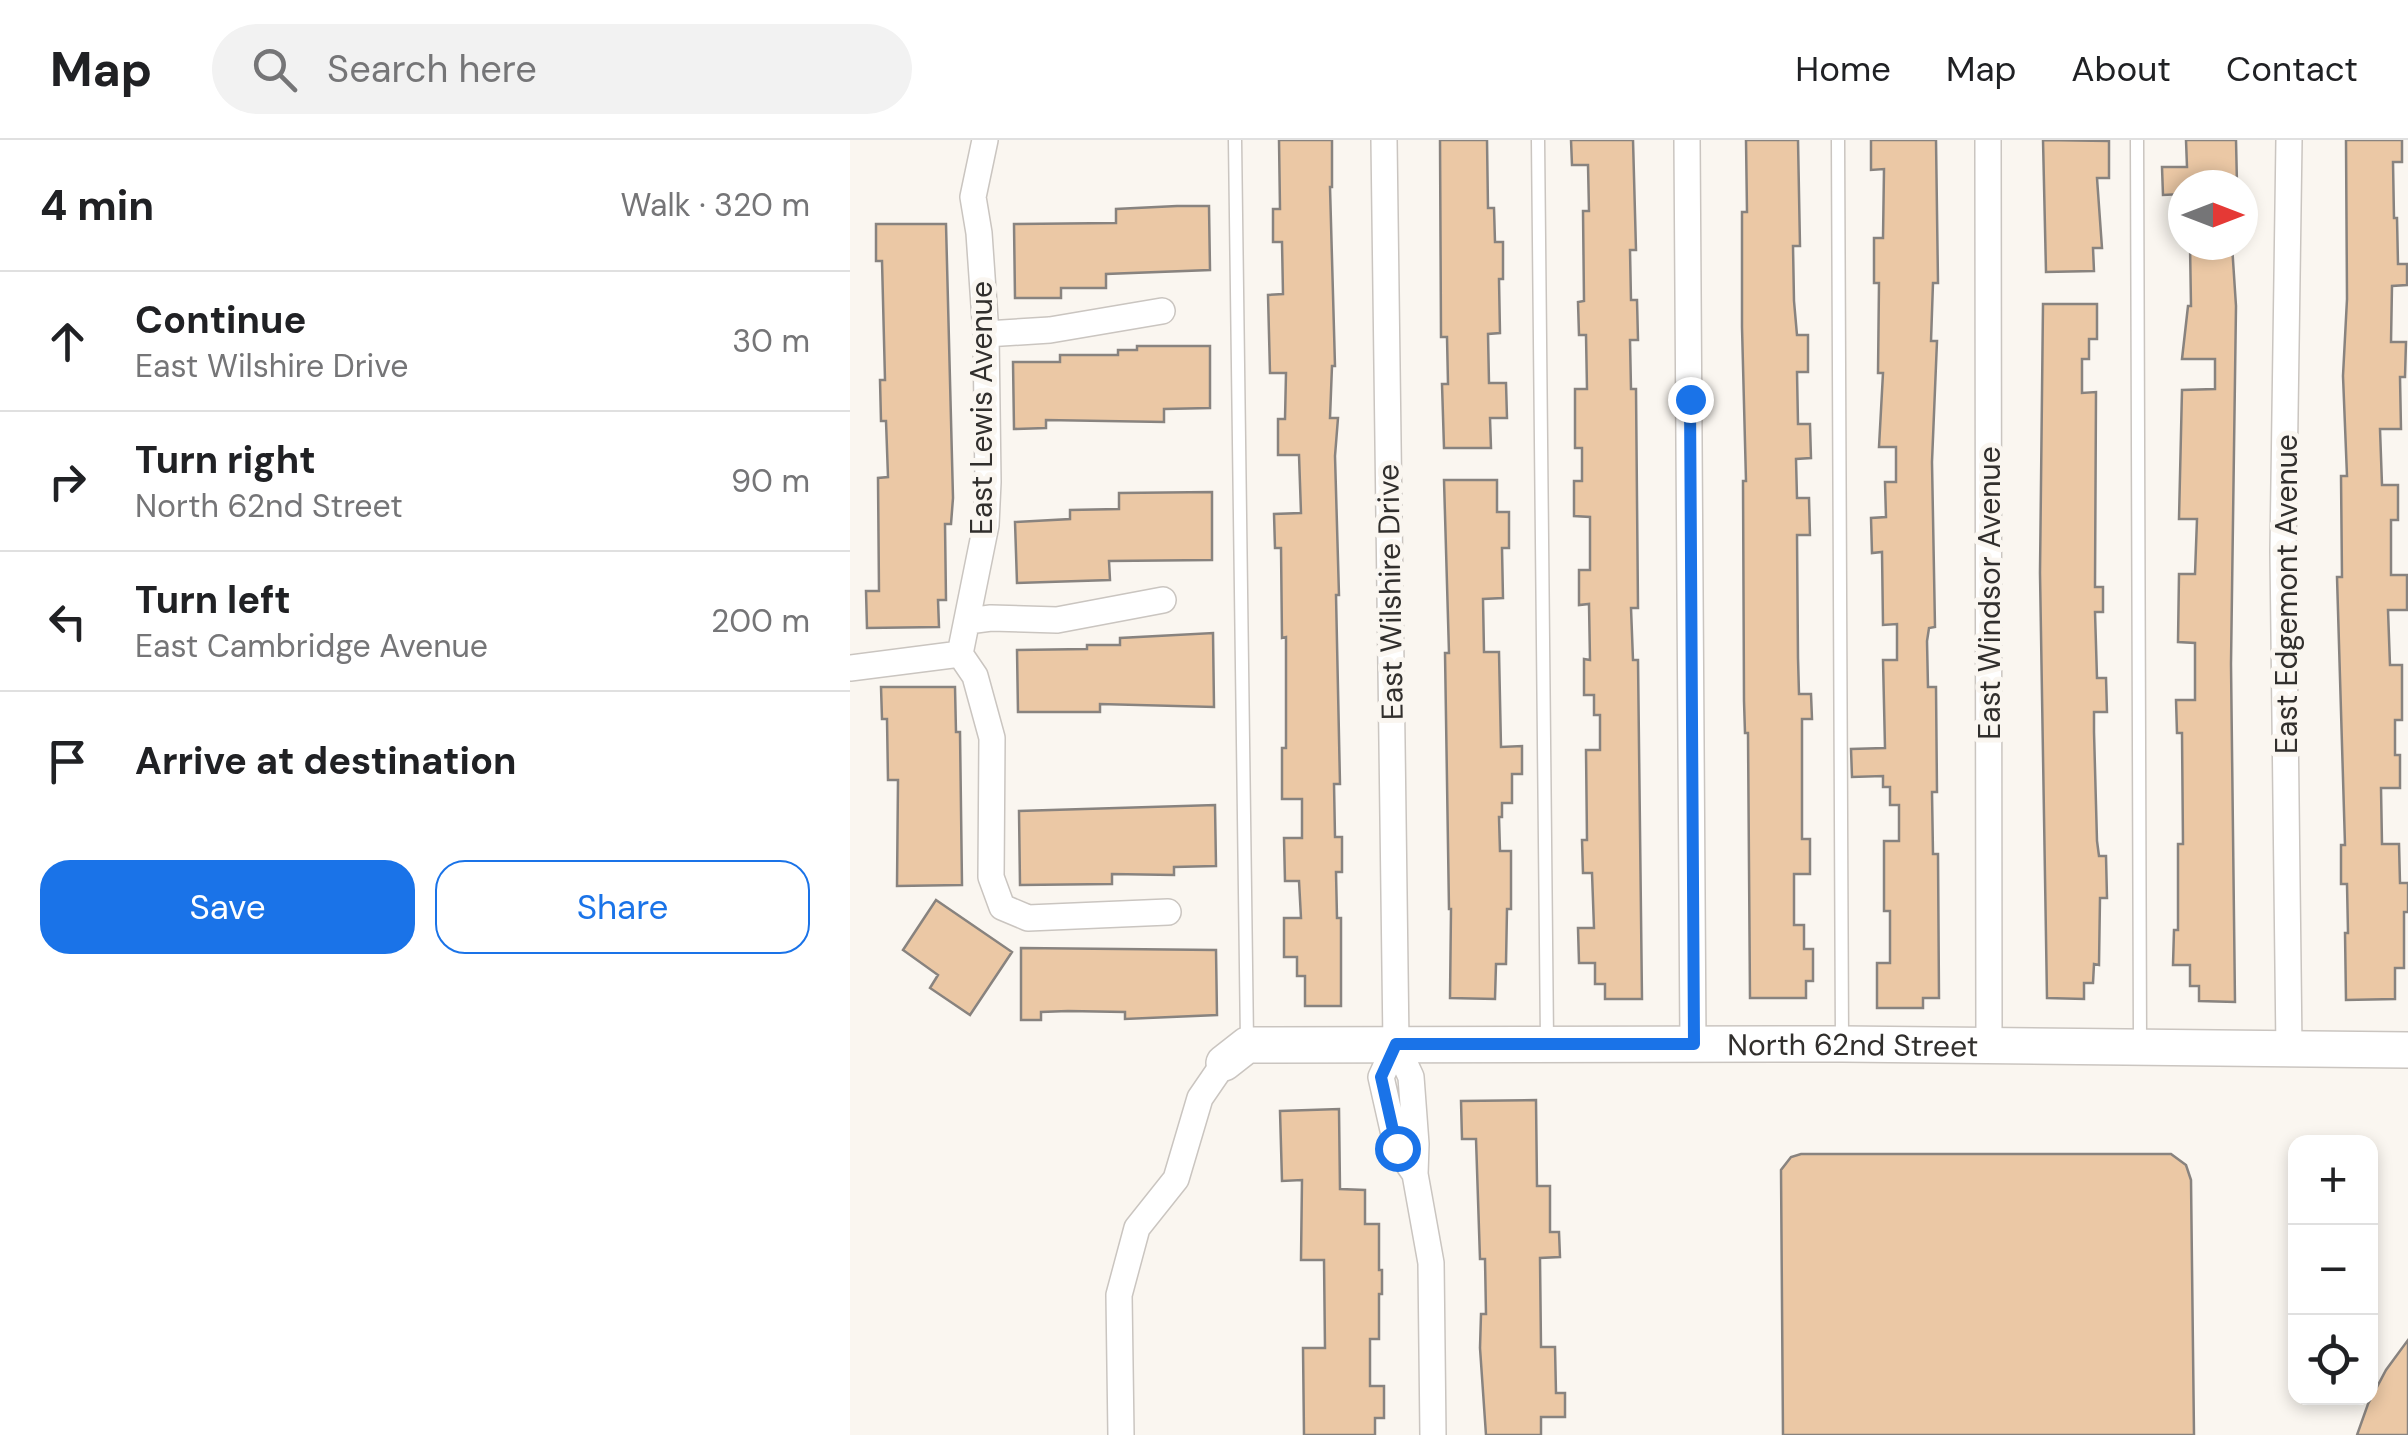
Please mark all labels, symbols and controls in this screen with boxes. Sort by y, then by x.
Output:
search box [212,24,912,114]
text: Map [50,38,152,101]
icon: search [247,42,302,97]
text: Search here [327,44,537,94]
text: Home [1795,46,1891,92]
text: Map [1946,46,2016,92]
text: About [2071,46,2171,92]
text: Contact [2226,46,2358,92]
north arrow [2168,170,2258,260]
text: 4 min [40,178,154,233]
text: Walk · 320 m [621,184,810,226]
street label: East Lewis Avenue [962,281,1001,535]
text: Continue [135,295,306,345]
icon: ahead [40,314,95,369]
text: 30 m [732,320,810,362]
text: East Wilshire Drive [135,345,409,387]
route end [1668,377,1714,423]
street label: East Edgemont Avenue [2267,434,2306,754]
text: Turn right [135,435,316,485]
street label: East Windsor Avenue [1970,446,2009,740]
icon: right [40,454,95,509]
text: 90 m [731,460,810,502]
street label: East Wilshire Drive [1368,463,1412,721]
text: North 62nd Street [135,485,403,527]
text: Turn left [135,575,291,625]
icon: left [40,594,95,649]
text: 200 m [711,600,810,642]
text: East Cambridge Avenue [135,625,488,667]
icon: arrive [40,734,95,789]
text: Arrive at destination [135,736,517,786]
button: Save [40,860,415,954]
button: Share [435,860,810,954]
street label: North 62nd Street [1727,1024,1979,1065]
route start [1375,1126,1421,1172]
map controls [2288,1135,2378,1405]
button: + [2288,1135,2378,1225]
button: − [2288,1225,2378,1315]
button: locate [2288,1315,2378,1405]

